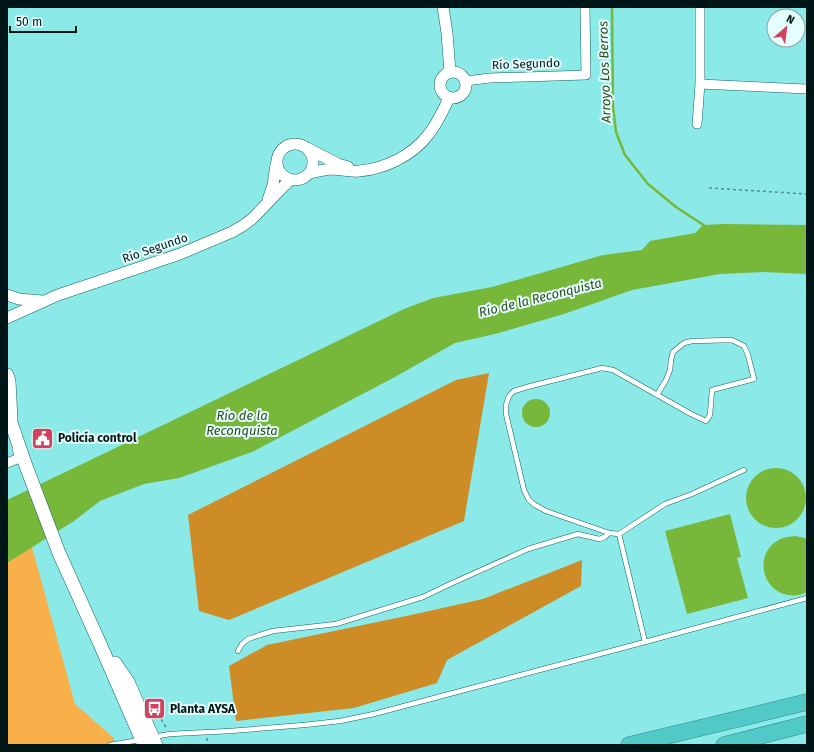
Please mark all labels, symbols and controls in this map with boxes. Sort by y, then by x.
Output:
scale bar [10,8,76,34]
north arrow [766,8,806,48]
text: N [784,12,797,27]
text: 50 m [16,15,42,29]
water label: Arroyo Los Berros [595,21,614,124]
street label: Río Segundo [492,56,560,72]
street label: Río Segundo [120,230,190,266]
water label: Río de la Reconquista [477,275,603,320]
water label: Río de la Reconquista [206,408,278,438]
public building icon: Policía control [29,425,55,451]
place label: Policía control [58,431,137,445]
bus stop icon: Planta AYSA [142,696,168,722]
place label: Planta AYSA [170,702,236,716]

